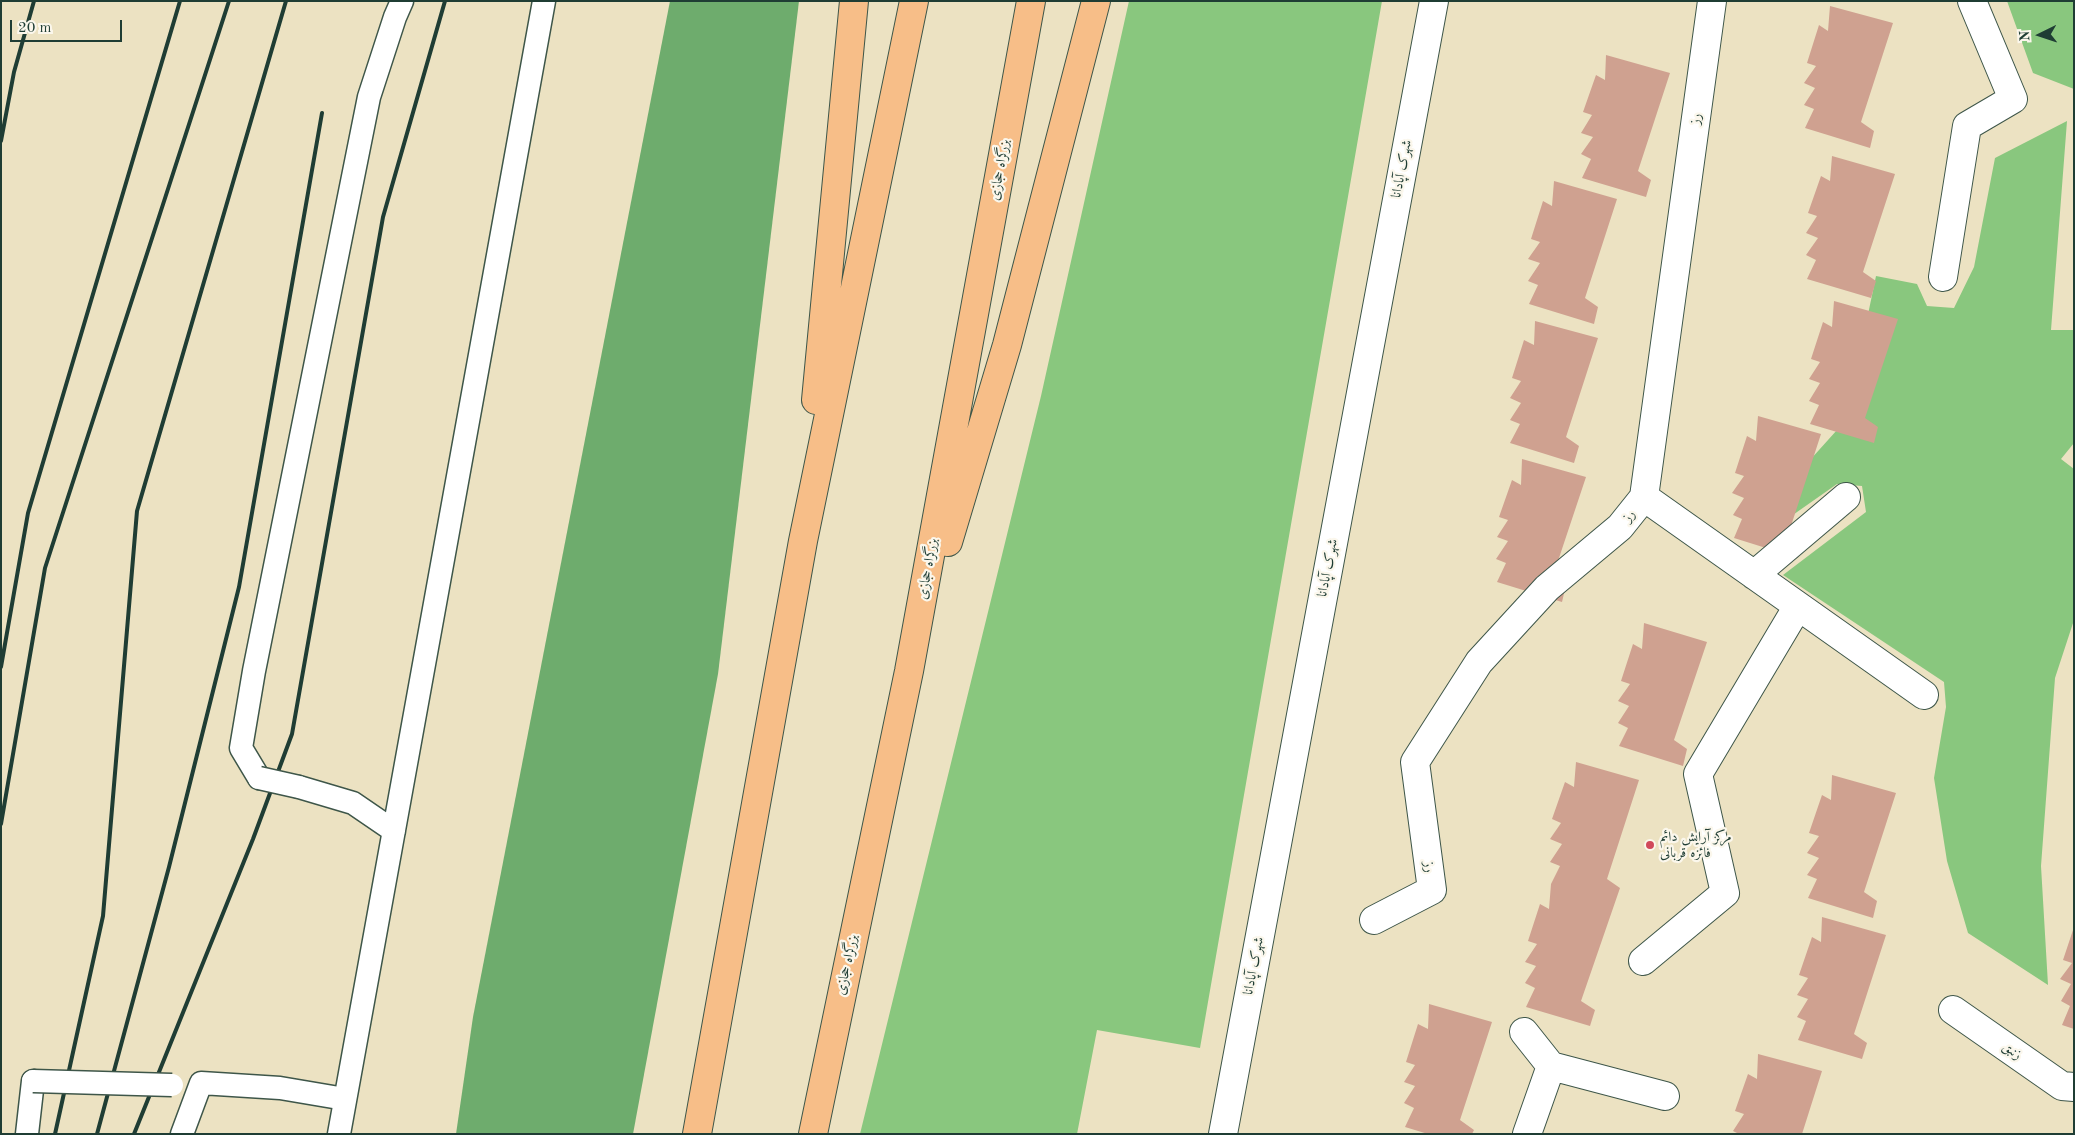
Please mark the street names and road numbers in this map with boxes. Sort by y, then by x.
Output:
street label: رز [1687,112,1705,126]
street label: بزرگراه حجازی [986,138,1014,202]
street label: شهرک آپادانا [1388,139,1416,199]
street label: رز [1619,506,1639,526]
street label: بزرگراه حجازی [914,537,942,601]
street label: شهرک آپادانا [1314,538,1342,598]
street label: رز [1420,860,1438,874]
street label: بزرگراه حجازی [832,933,862,997]
street label: شهرک آپادانا [1240,936,1268,996]
street label: زنبق [1999,1038,2025,1064]

